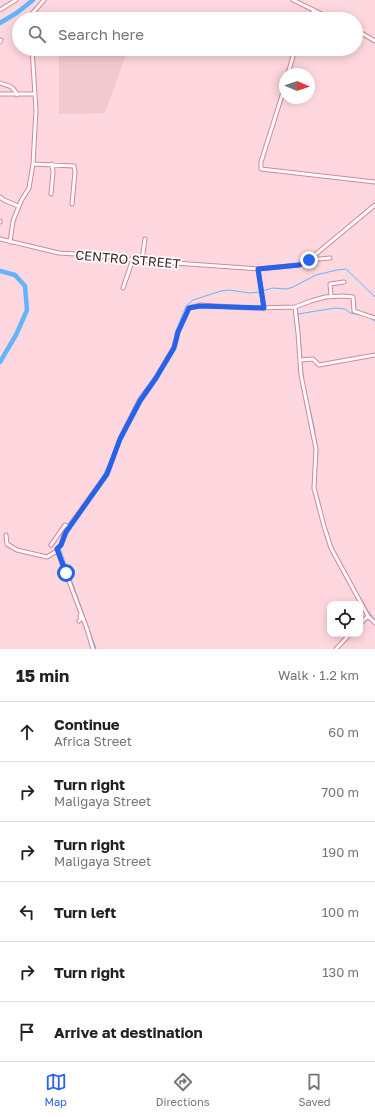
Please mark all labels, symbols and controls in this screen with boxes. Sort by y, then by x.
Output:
search box [12,12,363,56]
icon: search [26,23,48,45]
text: Search here [58,25,144,43]
north arrow [279,68,315,104]
street label: CENTRO STREET [75,246,181,272]
route end [300,251,318,269]
route start [57,564,75,582]
map controls [327,601,363,637]
button: locate [327,601,363,637]
text: 15 min [16,665,69,686]
text: Walk · 1.2 km [278,667,359,683]
text: Continue [54,715,120,733]
icon: ahead [16,721,38,743]
text: 60 m [328,724,359,740]
text: Africa Street [54,733,132,749]
text: Turn right [54,775,125,793]
icon: right [16,781,38,803]
text: 700 m [321,784,359,800]
text: Maligaya Street [54,793,151,809]
text: Turn right [54,835,125,853]
icon: right [16,841,38,863]
text: 190 m [322,844,359,860]
text: Maligaya Street [54,853,151,869]
icon: left [16,901,38,923]
text: Turn left [54,903,116,921]
text: 100 m [322,904,359,920]
icon: right [16,961,38,983]
text: Turn right [54,963,125,981]
text: 130 m [322,964,359,980]
icon: arrive [16,1021,38,1043]
text: Arrive at destination [54,1023,203,1041]
tab: Map [44,1071,67,1108]
tab: Directions [156,1071,210,1108]
tab: Saved [298,1071,331,1108]

